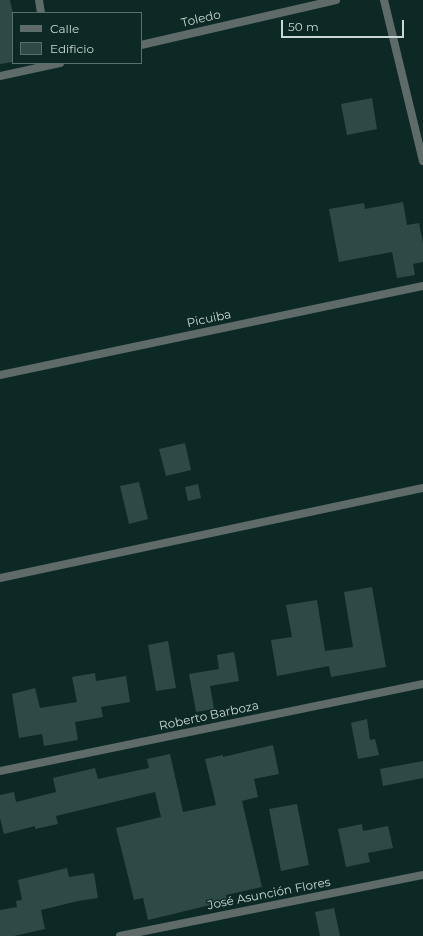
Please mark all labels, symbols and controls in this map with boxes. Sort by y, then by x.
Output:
street label: Toledo [180,7,222,31]
legend [12,12,142,64]
scale bar [283,12,406,38]
text: 50 m [288,19,319,34]
text: Calle [50,21,79,36]
text: Edificio [50,41,94,56]
street label: Picuiba [185,307,233,331]
street label: Roberto Barboza [158,698,260,734]
street label: José Asunción Flores [206,875,332,913]

